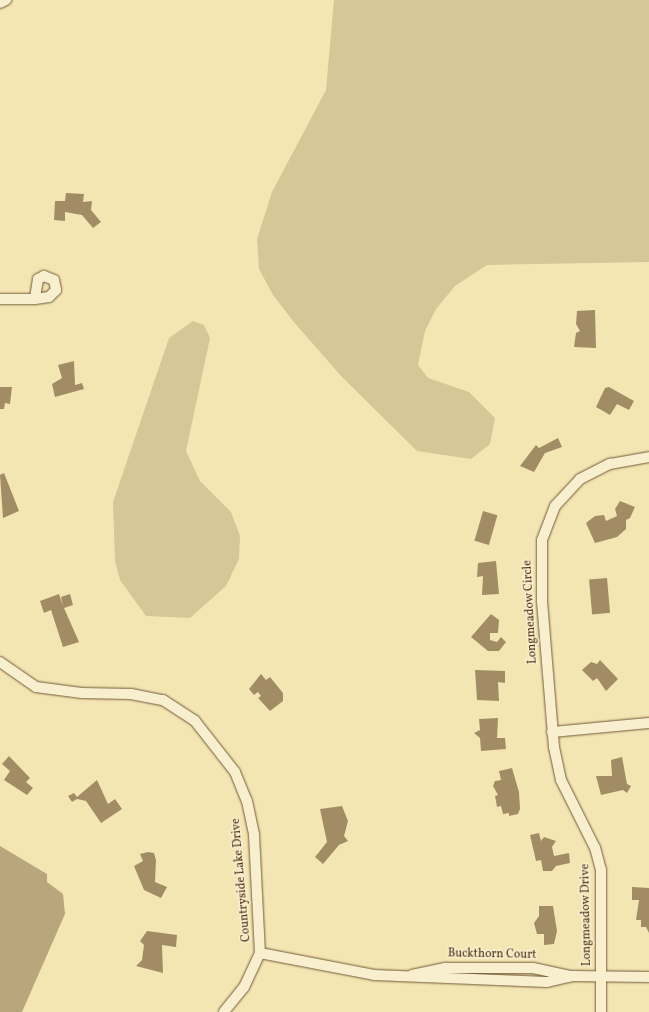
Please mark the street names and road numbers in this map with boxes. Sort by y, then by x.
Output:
street label: Longmeadow Circle [521,560,541,664]
street label: Countryside Lake Drive [229,818,255,942]
street label: Longmeadow Drive [579,864,595,966]
street label: Buckthorn Court [448,947,536,963]

